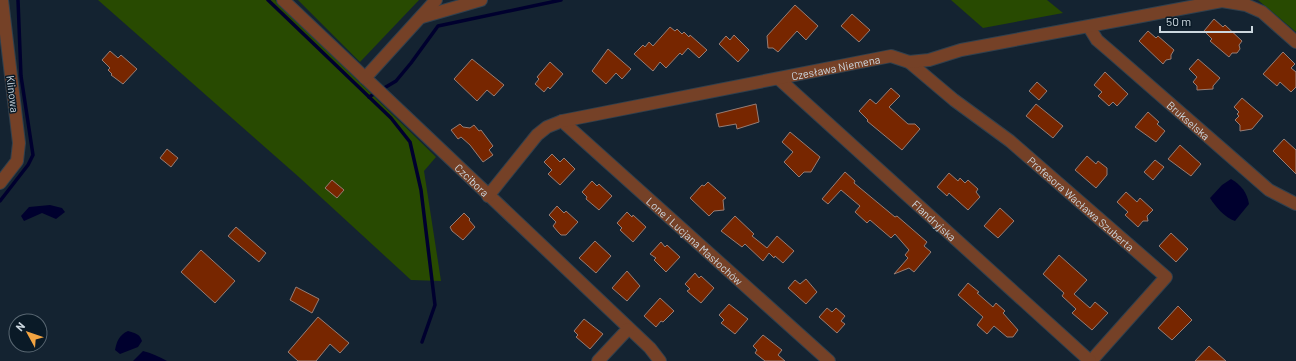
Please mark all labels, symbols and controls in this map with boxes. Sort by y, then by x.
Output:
scale bar [1160,8,1252,34]
text: 50 m [1166,14,1191,28]
street label: Czesława Niemena [790,52,881,82]
street label: Klinowa [4,75,22,113]
street label: Brukselska [1165,98,1213,142]
street label: Profesora Wacława Szuberta [1025,153,1137,253]
street label: Czcibora [453,161,492,199]
street label: Lone i Lucjana Masłochów [644,194,746,287]
street label: Flandryjska [910,197,959,243]
north arrow [8,313,48,353]
text: N [13,319,27,333]

